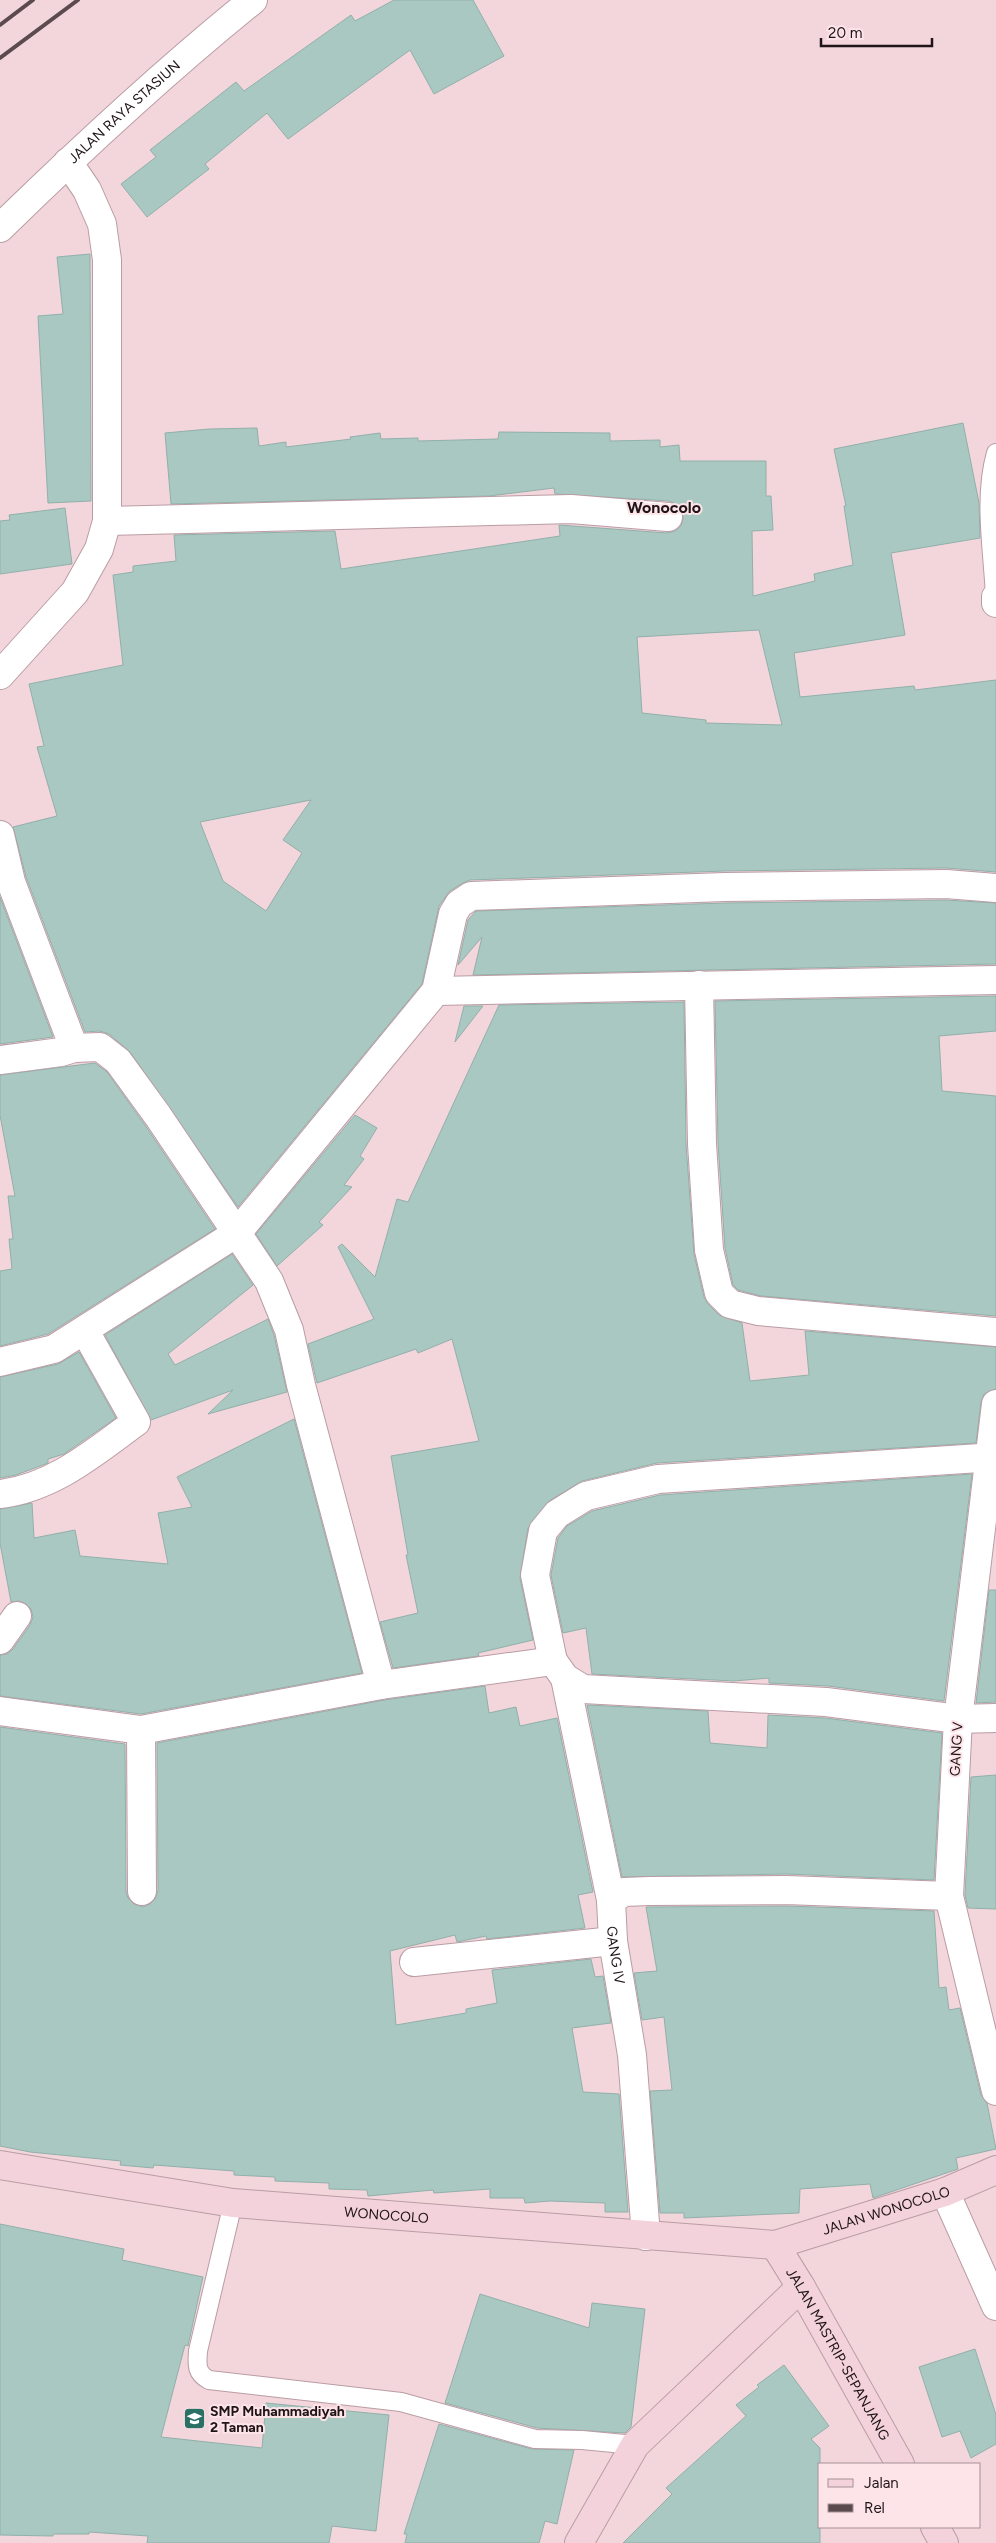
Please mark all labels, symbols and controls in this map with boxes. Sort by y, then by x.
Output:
scale bar [821,15,932,47]
text: 20 m [828,24,862,42]
street label: JALAN RAYA STASIUN [65,57,184,167]
district label: Wonocolo [627,498,701,517]
street label: GANG V [947,1721,966,1777]
street label: GANG IV [603,1926,628,1986]
street label: JALAN WONOCOLO [820,2183,952,2239]
street label: WONOCOLO [343,2204,430,2227]
street label: JALAN MASTRIP-SEPANJANG [782,2265,893,2444]
place label: SMP Muhammadiyah 2 Taman [210,2403,345,2436]
school or university icon: SMP Muhammadiyah 2 Taman [182,2407,206,2431]
legend [818,2463,981,2528]
text: Jalan [864,2474,899,2492]
text: Rel [864,2499,885,2517]

